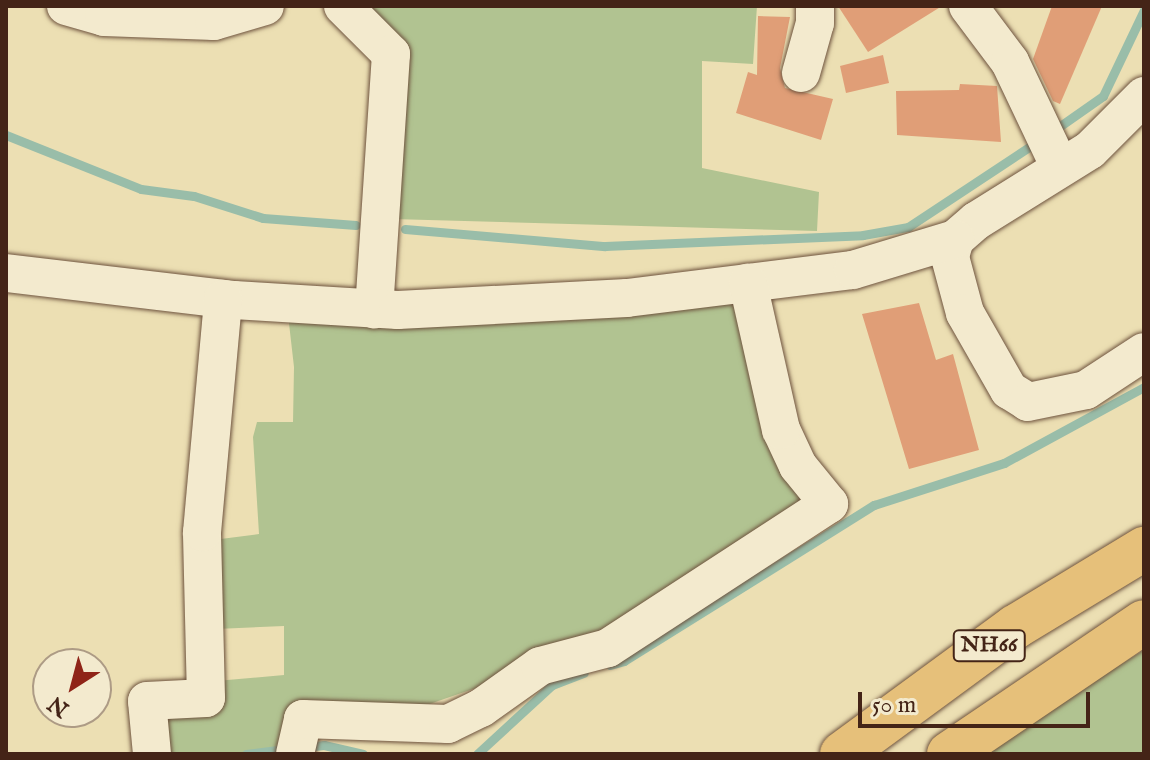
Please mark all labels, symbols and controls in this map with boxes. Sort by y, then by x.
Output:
road number: NH66 [951,628,1027,664]
north arrow [32,648,112,728]
scale bar [862,676,1094,726]
text: N [43,689,75,723]
text: 50 m [872,690,916,721]

